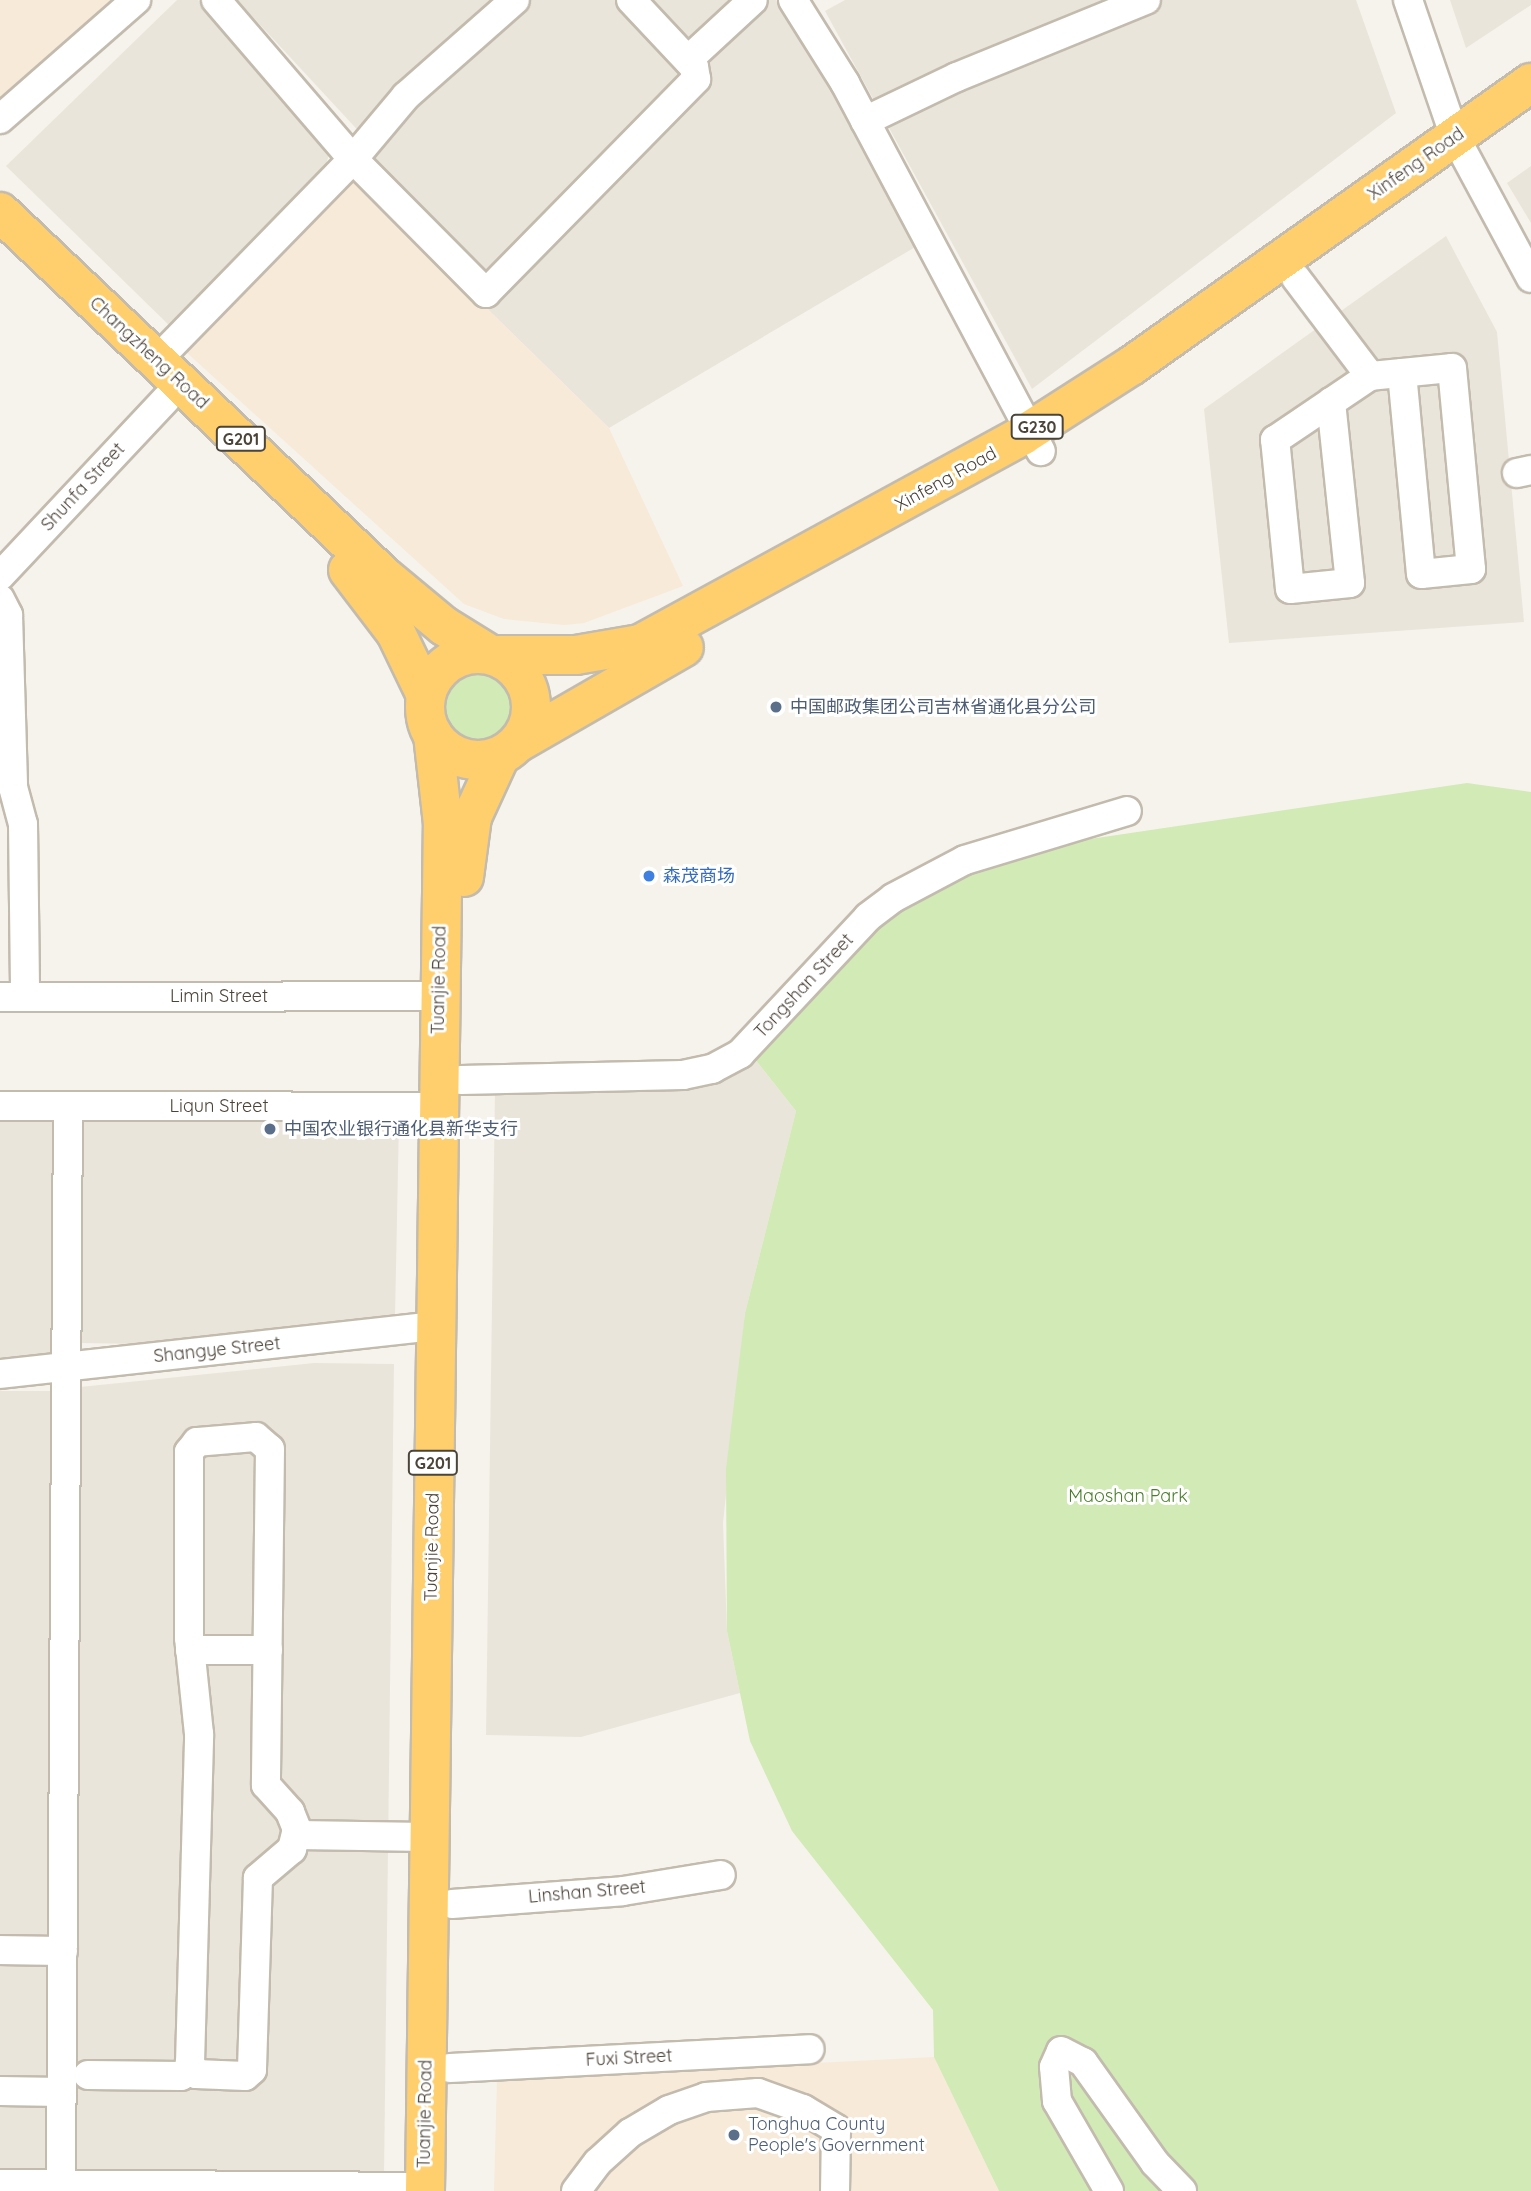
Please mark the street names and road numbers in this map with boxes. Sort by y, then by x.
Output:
street label: Xinfeng Road [1364,123,1468,205]
street label: Changzheng Road [85,292,213,414]
road number: G230 [1009,414,1065,440]
road number: G201 [215,426,267,452]
street label: Shunfa Street [37,439,129,535]
street label: Xinfeng Road [892,442,1000,516]
street label: Tuanjie Road [427,925,451,1035]
street label: Tongshan Street [750,929,858,1043]
street label: Limin Street [170,985,268,1007]
street label: Liqun Street [169,1095,269,1117]
street label: Shangye Street [153,1333,281,1367]
road number: G201 [407,1450,459,1476]
street label: Tuanjie Road [420,1492,444,1602]
street label: Linshan Street [527,1876,647,1908]
street label: Fuxi Street [585,2045,673,2071]
street label: Tuanjie Road [413,2059,437,2169]

